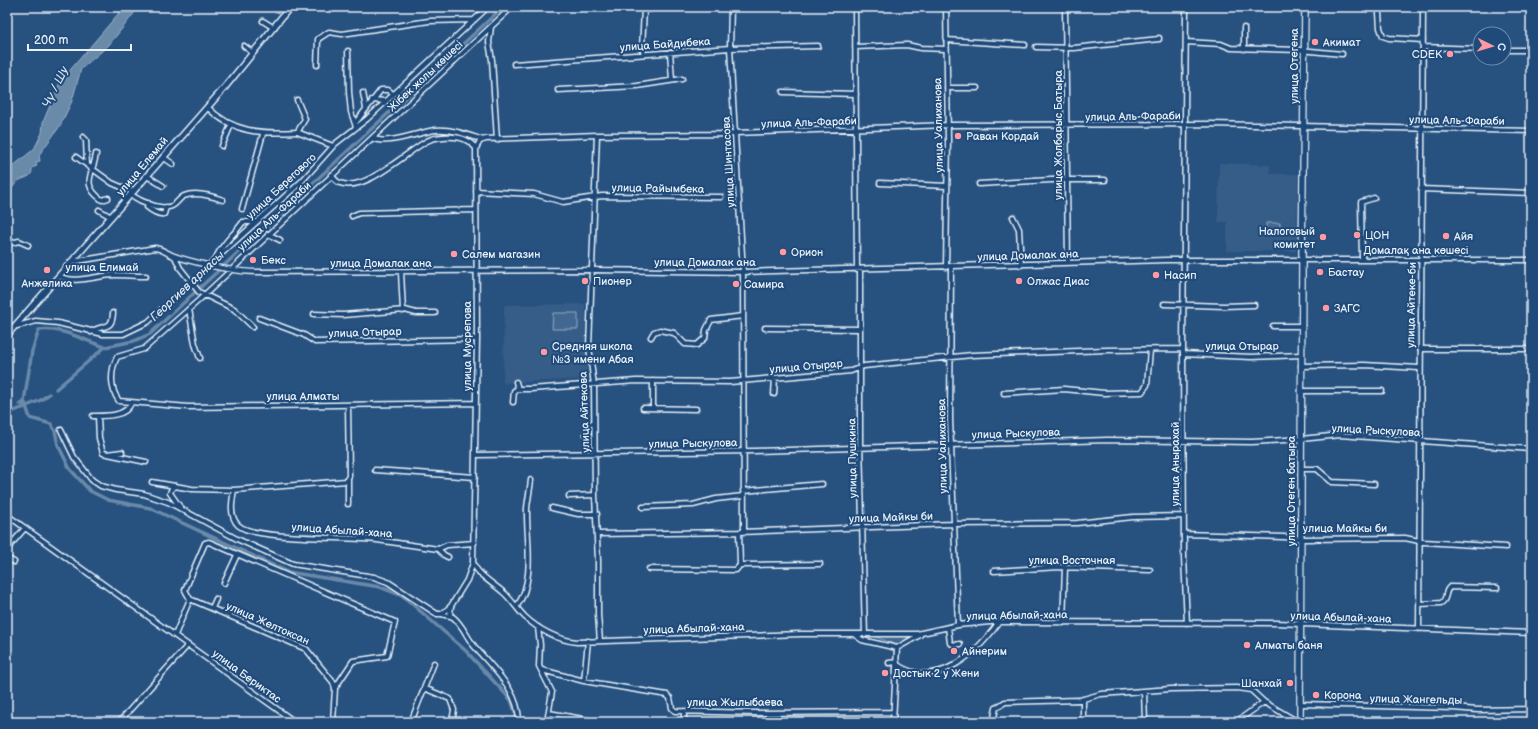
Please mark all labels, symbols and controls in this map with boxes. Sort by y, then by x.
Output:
scale bar [28,26,131,52]
north arrow [1472,26,1512,66]
street label: улица Отегена [1288,28,1301,104]
text: 200 m [34,33,68,48]
street label: улица Байдибека [619,35,711,54]
place label: Акимат [1322,36,1361,49]
marker: Акимат [1310,37,1320,47]
street label: Жібек жолы көшесі [385,38,466,115]
text: С [1495,42,1508,52]
place label: CDEK [1412,48,1443,61]
marker: CDEK [1445,49,1455,59]
water label: Чү / Шу [39,64,72,110]
street label: улица Жолбарыс Батыра [1052,70,1065,200]
street label: улица Уалиханова [931,77,946,173]
street label: улица Аль-Фараби [1085,109,1181,124]
street label: улица Аль-Фараби [1409,113,1505,128]
street label: улица Аль-Фараби [761,114,857,131]
street label: улица Шинтасова [720,116,737,208]
place label: Раван Кордай [966,130,1039,143]
marker: Раван Кордай [953,131,963,141]
street label: улица Елемай [114,134,171,198]
street label: улица Берегового [244,151,319,222]
street label: улица Аль-Фараби [235,179,314,254]
street label: улица Райымбека [612,181,705,196]
place label: Налоговый комитет [1259,225,1315,251]
place label: ЦОН [1365,229,1389,242]
marker: ЦОН [1352,230,1362,240]
place label: Айя [1453,230,1473,243]
marker: Айя [1441,231,1451,241]
marker: Налоговый комитет [1318,232,1328,242]
street label: Домалақ ана көшесі [1363,244,1469,257]
place label: Орион [791,246,823,259]
marker: Орион [778,247,788,257]
street label: улица Домалак ана [977,247,1079,264]
water label: Георгиев арнасы [147,248,228,325]
place label: Салем магазин [462,248,540,261]
marker: Салем магазин [449,249,459,259]
place label: Бекс [261,254,286,267]
marker: Бекс [248,255,258,265]
street label: улица Домалак ана [654,256,756,269]
street label: улица Домалак ана [330,257,432,270]
street label: улица Елимай [66,261,139,274]
street label: улица Айтеке-би [1404,262,1419,348]
marker: Анжелика [42,265,52,275]
place label: Бастау [1328,266,1364,279]
marker: Бастау [1315,267,1325,277]
place label: Насип [1164,269,1197,282]
marker: Насип [1151,270,1161,280]
place label: Пионер [593,275,632,288]
place label: Олжас Диас [1027,275,1090,288]
marker: Пионер [580,276,590,286]
marker: Олжас Диас [1014,276,1024,286]
place label: Анжелика [20,277,73,290]
place label: Самира [744,278,785,291]
marker: Самира [731,279,741,289]
street label: улица Мусрепова [461,301,474,391]
place label: ЗАГС [1334,302,1361,315]
marker: ЗАГС [1321,303,1331,313]
street label: улица Отырар [328,325,403,340]
place label: Средняя школа №3 имени Абая [552,340,634,366]
street label: улица Отырар [1205,340,1279,353]
marker: Средняя школа №3 имени Абая [539,347,549,357]
street label: улица Отырар [769,357,844,376]
street label: улица Айтекова [577,371,592,453]
street label: улица Алматы [266,390,340,403]
street label: улица Уалиханова [935,398,950,494]
street label: улица Пушкина [845,417,860,498]
street label: улица Анырахай [1169,422,1182,506]
street label: улица Рыскулова [1331,422,1421,439]
street label: улица Рыскулова [971,425,1061,442]
street label: улица Отеген батыра [1285,435,1298,546]
street label: улица Рыскулова [648,436,738,451]
street label: улица Майкы би [849,510,933,525]
street label: улица Абылай-хана [291,520,393,541]
street label: улица Майкы би [1303,522,1387,535]
street label: улица Восточная [1029,554,1115,567]
street label: улица Желтоксан [224,599,311,648]
street label: улица Абылай-хана [966,608,1068,623]
street label: улица Абылай-хана [1290,609,1392,626]
street label: улица Абылай-хана [643,620,745,637]
place label: Алматы баня [1254,639,1323,652]
marker: Алматы баня [1242,640,1252,650]
place label: Айнерим [961,645,1007,658]
marker: Айнерим [949,646,959,656]
street label: улица Бериктас [210,647,284,706]
place label: Достык 2 у Жени [893,667,979,680]
marker: Достык 2 у Жени [880,668,890,678]
place label: Шанхай [1241,677,1282,690]
marker: Шанхай [1285,678,1295,688]
place label: Корона [1324,689,1362,702]
marker: Корона [1311,690,1321,700]
street label: улица Жангельды [1370,692,1462,707]
street label: улица Жылыбаева [687,696,784,709]

